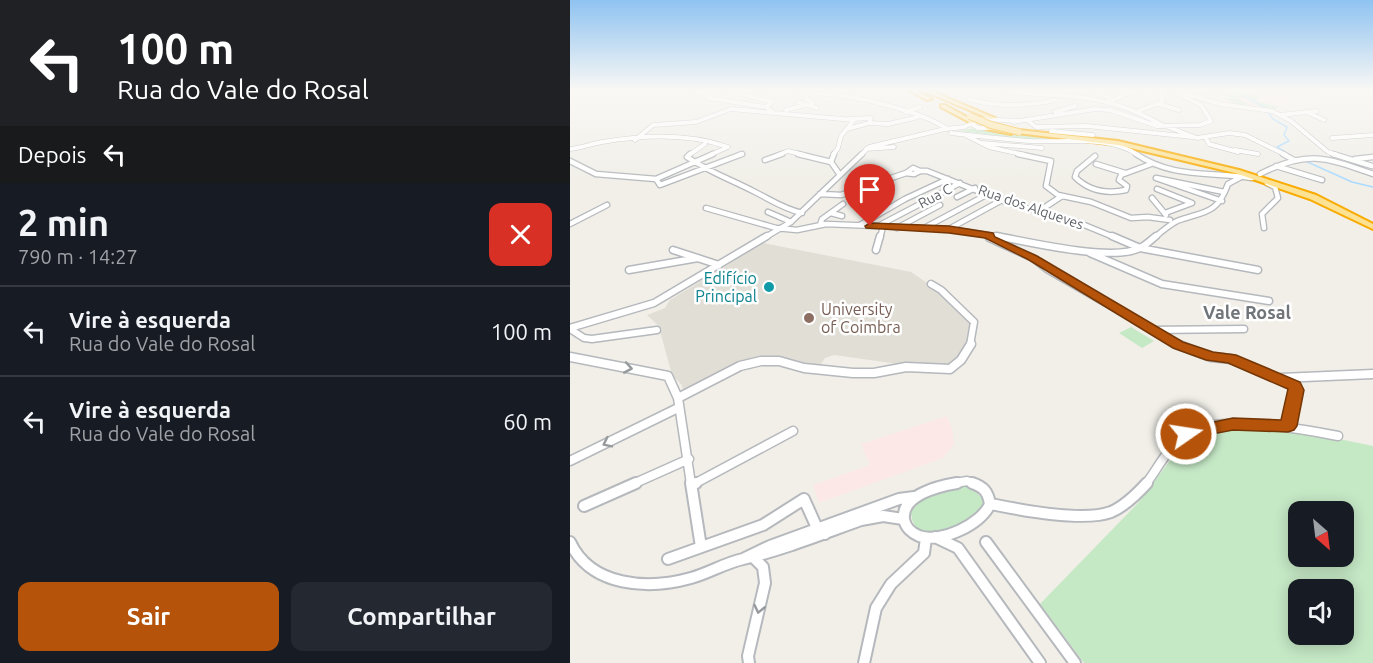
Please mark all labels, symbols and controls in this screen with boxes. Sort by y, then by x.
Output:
icon: left [18,24,96,102]
text: 100 m [117,25,234,72]
text: Rua do Vale do Rosal [117,74,369,104]
icon: left [98,138,131,171]
text: Depois [18,142,86,167]
pin [844,164,895,226]
icon: arrive [853,173,886,206]
street label: Rua C [915,180,955,211]
street label: Rua dos Alqueves [976,182,1086,232]
text: 2 min [18,202,109,243]
button: close [489,203,552,266]
text: 790 m · 14:27 [18,245,138,268]
place label: Edifício Principal [695,269,757,305]
marker: Edifício Principal [762,280,776,294]
place label: University of Coimbra [821,300,901,336]
district label: Vale Rosal [1203,302,1291,322]
text: Vire à esquerda [69,307,231,332]
marker: University of Coimbra [802,311,816,325]
icon: left [18,315,51,348]
text: 100 m [491,319,552,344]
text: Rua do Vale do Rosal [69,332,256,355]
one-way arrow [623,361,632,373]
text: Vire à esquerda [69,397,231,422]
position arrow [1154,402,1218,466]
icon: left [18,405,51,438]
text: 60 m [503,409,552,434]
text: Rua do Vale do Rosal [69,422,256,445]
one-way arrow [603,436,613,447]
north arrow [1288,501,1354,567]
map controls [1288,501,1354,645]
button: sound [1288,579,1354,645]
button: Sair [18,582,279,651]
button: Compartilhar [291,582,552,651]
one-way arrow [753,603,766,613]

